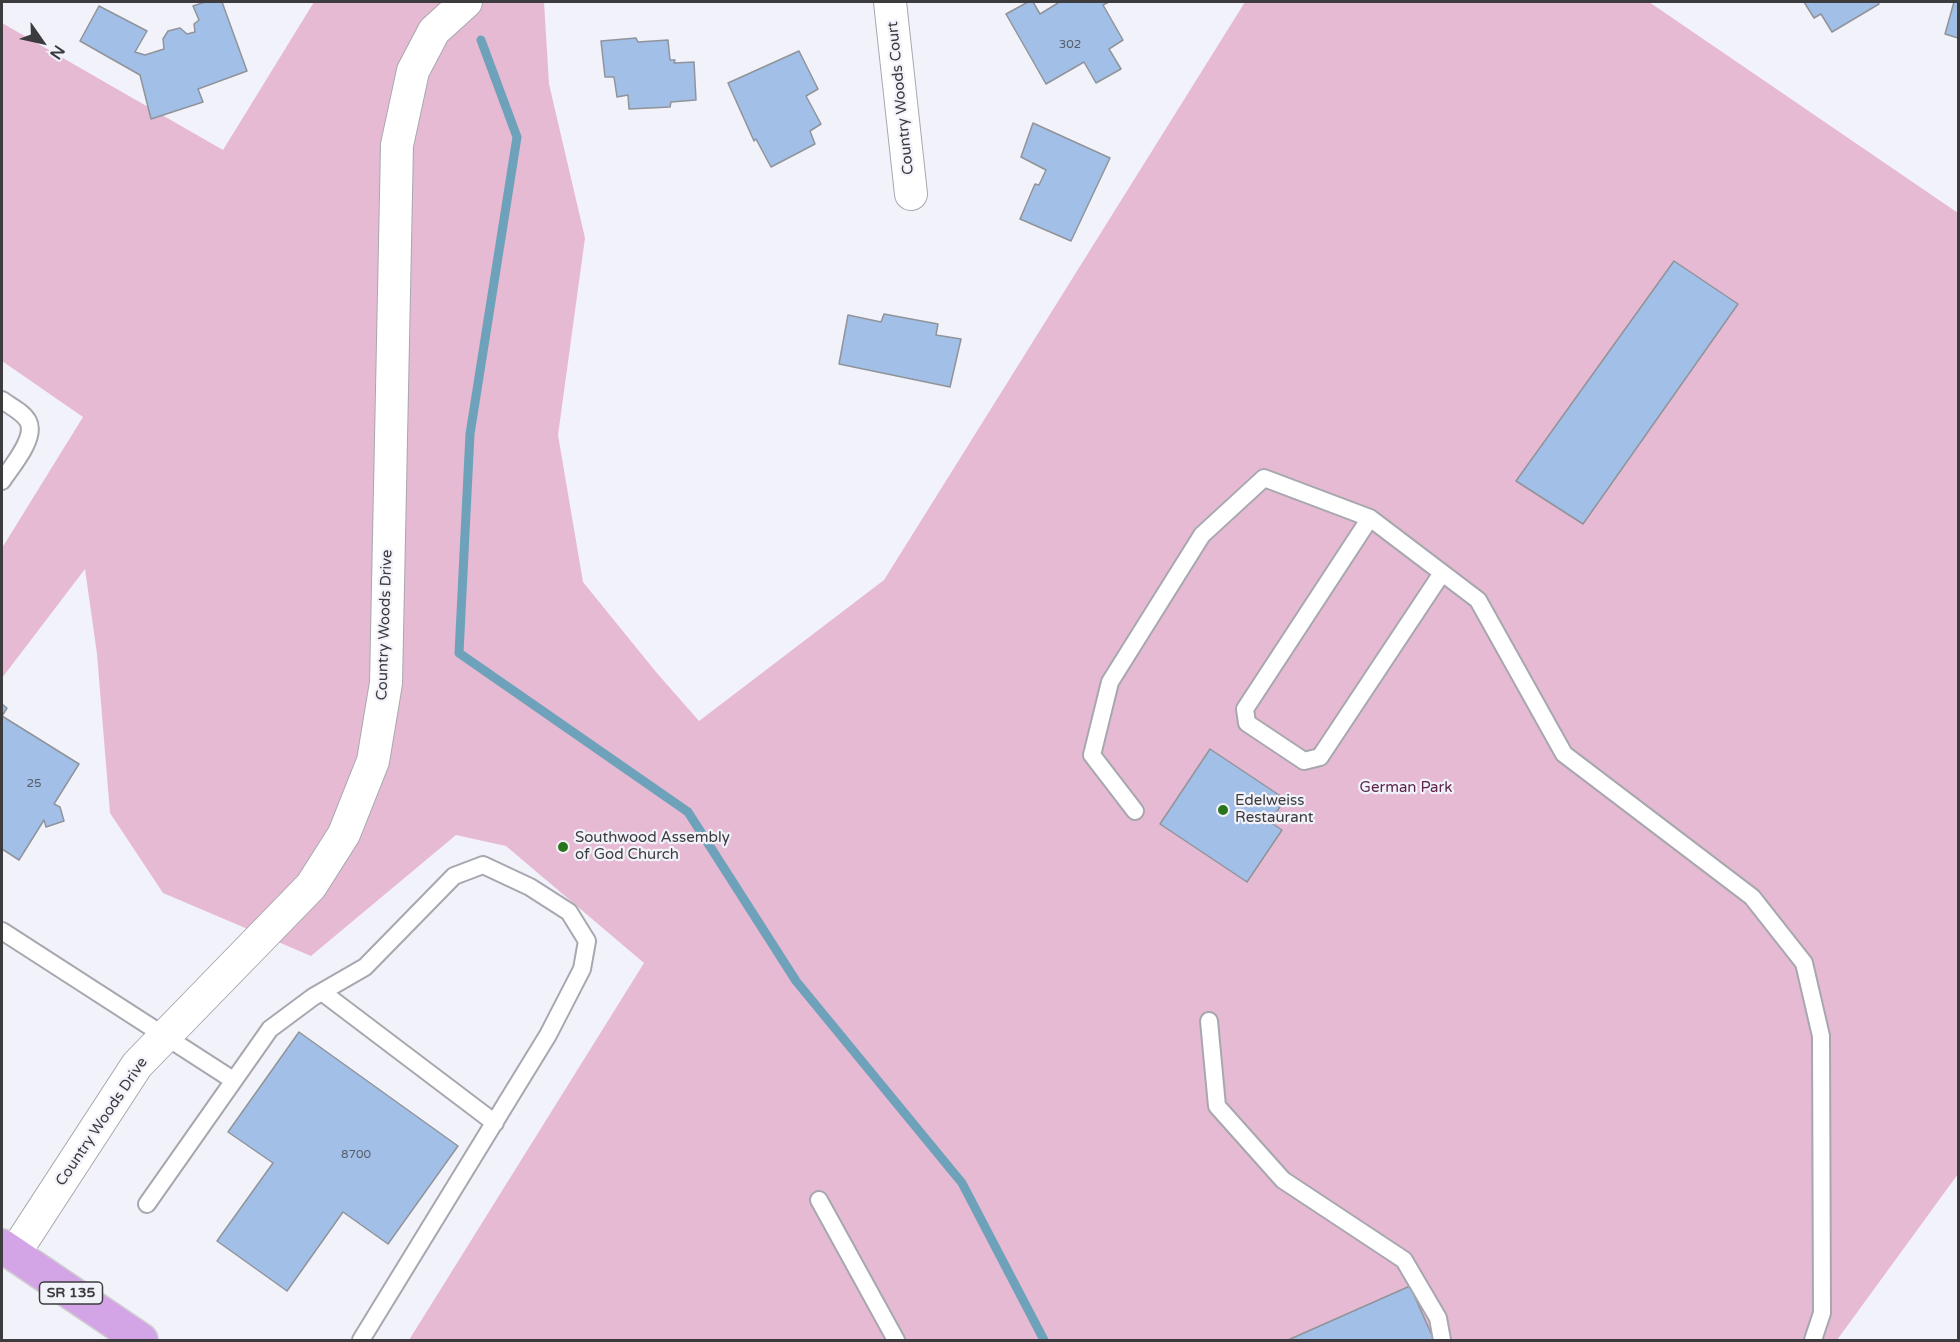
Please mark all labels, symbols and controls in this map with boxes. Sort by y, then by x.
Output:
north arrow [12,12,72,72]
street label: Country Woods Court [884,20,918,176]
house number: 302 [1059,38,1081,52]
text: N [45,41,69,63]
street label: Country Woods Drive [373,549,397,701]
house number: 25 [26,777,42,791]
park label: German Park [1360,779,1452,797]
place label: Edelweiss Restaurant [1235,792,1313,827]
marker: Edelweiss Restaurant [1216,803,1230,817]
place label: Southwood Assembly of God Church [575,829,730,864]
marker: Southwood Assembly of God Church [556,840,570,854]
street label: Country Woods Drive [52,1054,152,1190]
house number: 8700 [341,1148,371,1162]
road number: SR 135 [40,1282,103,1304]

